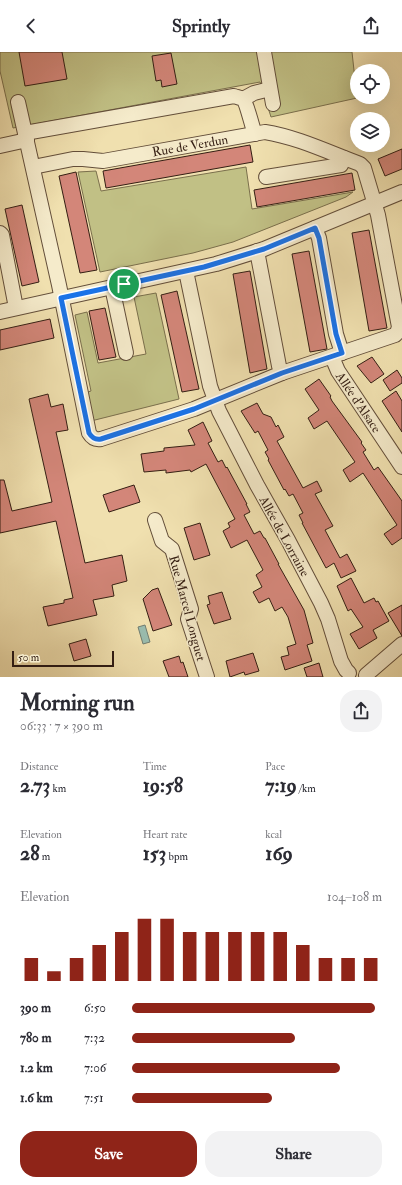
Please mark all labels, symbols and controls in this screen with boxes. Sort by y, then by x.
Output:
icon: back [20,15,42,37]
text: Sprintly [172,15,230,38]
icon: share [360,15,382,37]
map controls [350,64,390,152]
button: locate [350,64,390,104]
button: layers [350,112,390,152]
street label: Rue de Verdun [151,131,230,161]
pin [107,267,141,301]
icon: arrive [113,273,135,295]
street label: Allée d'Alsace [331,368,385,436]
street label: Allée de Lorraine [255,493,313,580]
street label: Rue Marcel Longuet [165,554,209,663]
scale bar [12,649,114,668]
text: 50 m [18,651,39,664]
text: Morning run [20,689,135,717]
button: share [340,690,382,732]
text: 06:33 · 7 × 390 m [20,718,103,734]
text: Distance [20,760,58,773]
text: Time [143,760,167,773]
text: Pace [265,760,285,773]
text: 2.73 [20,773,50,798]
text: 19:58 [143,773,183,798]
text: 7:19 [265,773,297,798]
text: km [50,782,66,795]
text: /km [297,782,316,795]
text: Elevation [20,828,62,841]
text: Heart rate [143,828,187,841]
text: kcal [265,828,282,841]
text: 28 [20,841,40,866]
text: 153 [143,841,166,866]
text: 169 [265,841,293,866]
text: m [40,850,50,863]
text: bpm [166,850,188,863]
text: Elevation [20,889,70,905]
text: 104–108 m [327,889,382,905]
text: 390 m [20,1000,51,1016]
text: 6:50 [84,1000,106,1016]
text: 780 m [20,1030,52,1046]
text: 7:32 [84,1030,105,1046]
text: 1.2 km [20,1060,53,1076]
text: 7:06 [84,1060,106,1076]
text: 1.6 km [20,1090,53,1106]
text: 7:51 [84,1090,104,1106]
button: Save [20,1131,197,1177]
button: Share [205,1131,382,1177]

